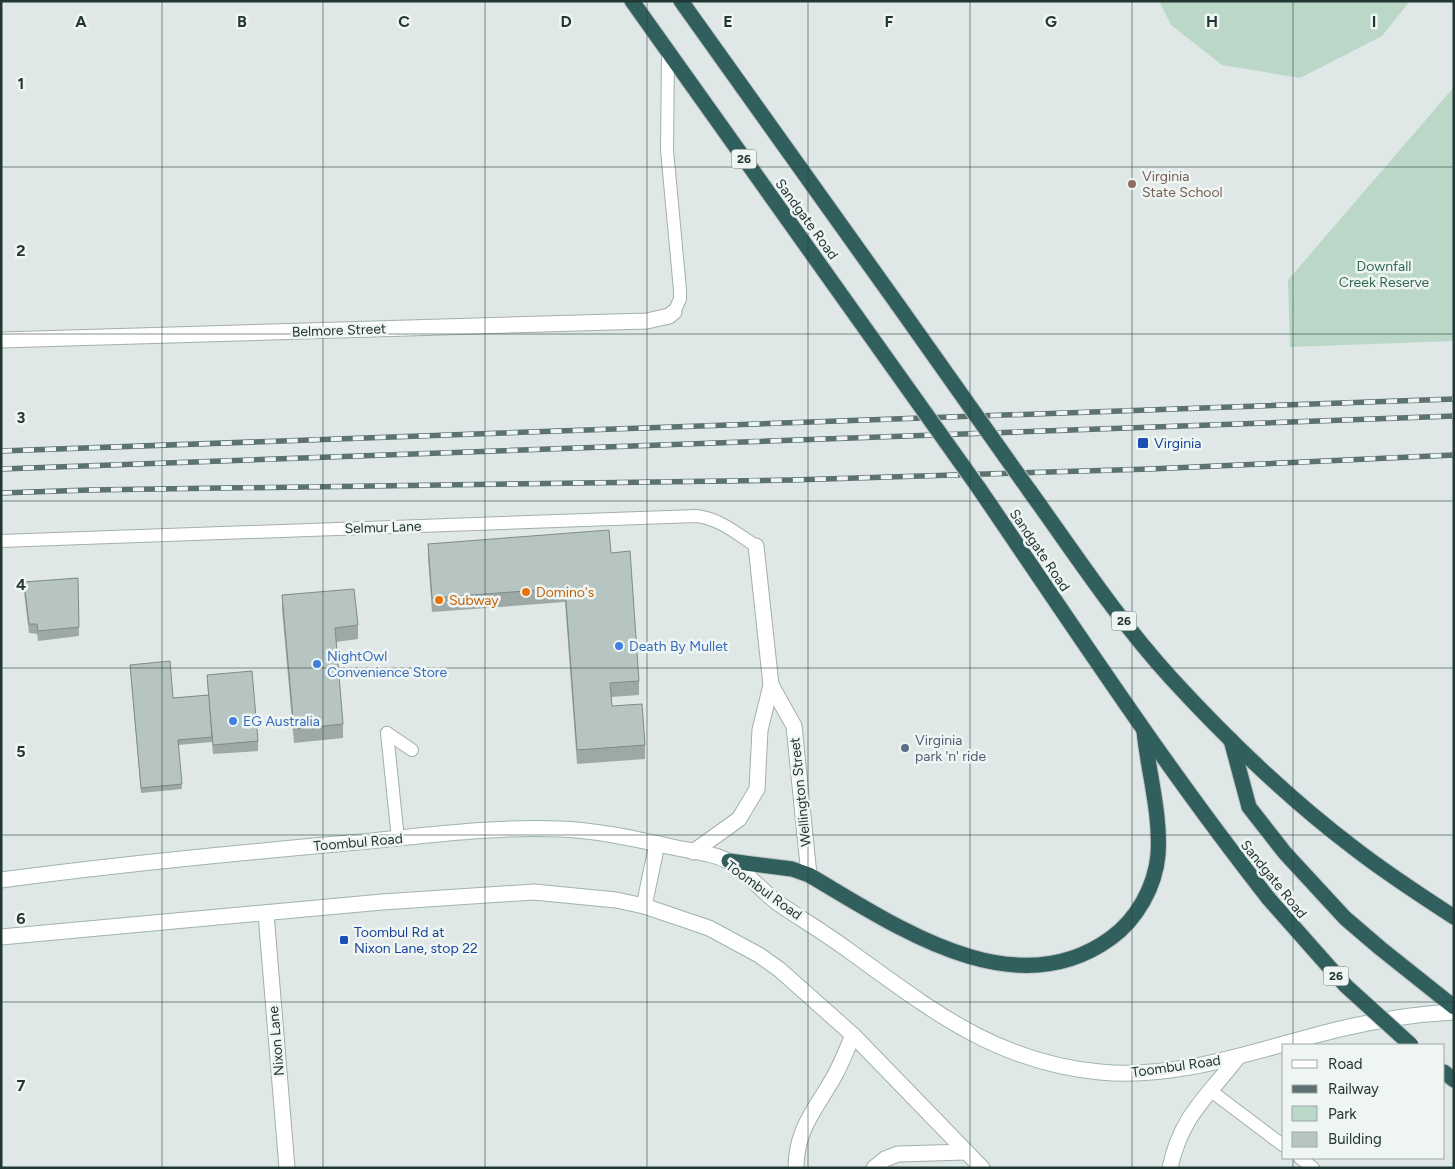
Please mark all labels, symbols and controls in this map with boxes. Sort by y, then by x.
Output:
text: A [75,12,87,31]
text: B [237,12,247,31]
text: C [398,12,410,31]
text: D [560,12,572,31]
text: E [723,12,733,31]
text: F [885,12,894,31]
text: G [1045,12,1057,31]
text: H [1206,12,1218,31]
text: I [1372,12,1376,31]
text: 1 [18,74,24,93]
road number: 26 [732,150,756,168]
place label: Virginia State School [1142,168,1223,201]
street label: Sandgate Road [772,176,842,263]
marker: Virginia State School [1126,178,1138,190]
text: 2 [16,241,26,260]
park label: Downfall Creek Reserve [1339,258,1430,291]
street label: Belmore Street [292,320,386,341]
text: 3 [17,408,26,427]
place label: Virginia [1154,435,1201,452]
marker: Virginia [1136,436,1150,450]
street label: Sandgate Road [1006,506,1073,595]
street label: Selmur Lane [344,518,422,537]
text: 4 [16,575,26,594]
place label: Domino's [536,584,594,601]
marker: Domino's [520,586,532,598]
place label: Subway [449,592,499,609]
marker: Subway [433,594,445,606]
road number: 26 [1112,612,1136,630]
place label: Death By Mullet [629,638,728,655]
marker: Death By Mullet [613,640,625,652]
place label: NightOwl Convenience Store [327,648,448,681]
marker: NightOwl Convenience Store [311,658,323,670]
place label: EG Australia [243,713,320,730]
marker: EG Australia [227,715,239,727]
place label: Virginia park 'n' ride [915,732,986,765]
street label: Wellington Street [786,736,815,847]
text: 5 [16,742,26,761]
marker: Virginia park 'n' ride [899,742,911,754]
street label: Toombul Road [313,830,404,855]
street label: Sandgate Road [1237,837,1310,922]
street label: Toombul Road [722,857,805,924]
text: 6 [16,909,26,928]
place label: Toombul Rd at Nixon Lane, stop 22 [354,924,478,957]
marker: Toombul Rd at Nixon Lane, stop 22 [338,934,350,946]
road number: 26 [1324,966,1348,986]
street label: Nixon Lane [265,1005,288,1077]
legend [1282,1044,1445,1159]
street label: Toombul Road [1130,1052,1222,1081]
text: Road [1328,1055,1363,1073]
text: 7 [17,1076,26,1095]
text: Railway [1328,1080,1379,1098]
text: Park [1328,1105,1357,1123]
text: Building [1328,1130,1382,1148]

